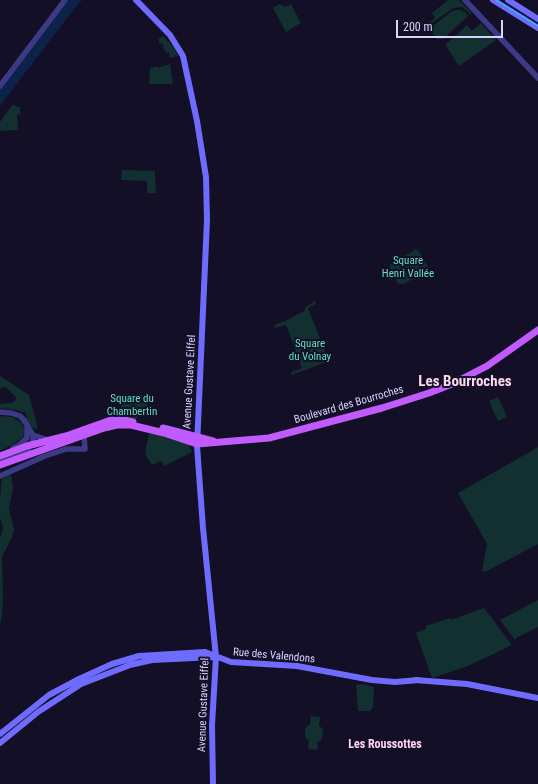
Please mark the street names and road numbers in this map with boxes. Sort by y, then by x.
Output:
street label: Avenue Gustave Eiffel [181,335,199,429]
street label: Boulevard des Bourroches [293,383,405,427]
street label: Rue des Valendons [232,646,316,666]
street label: Avenue Gustave Eiffel [196,658,212,752]

